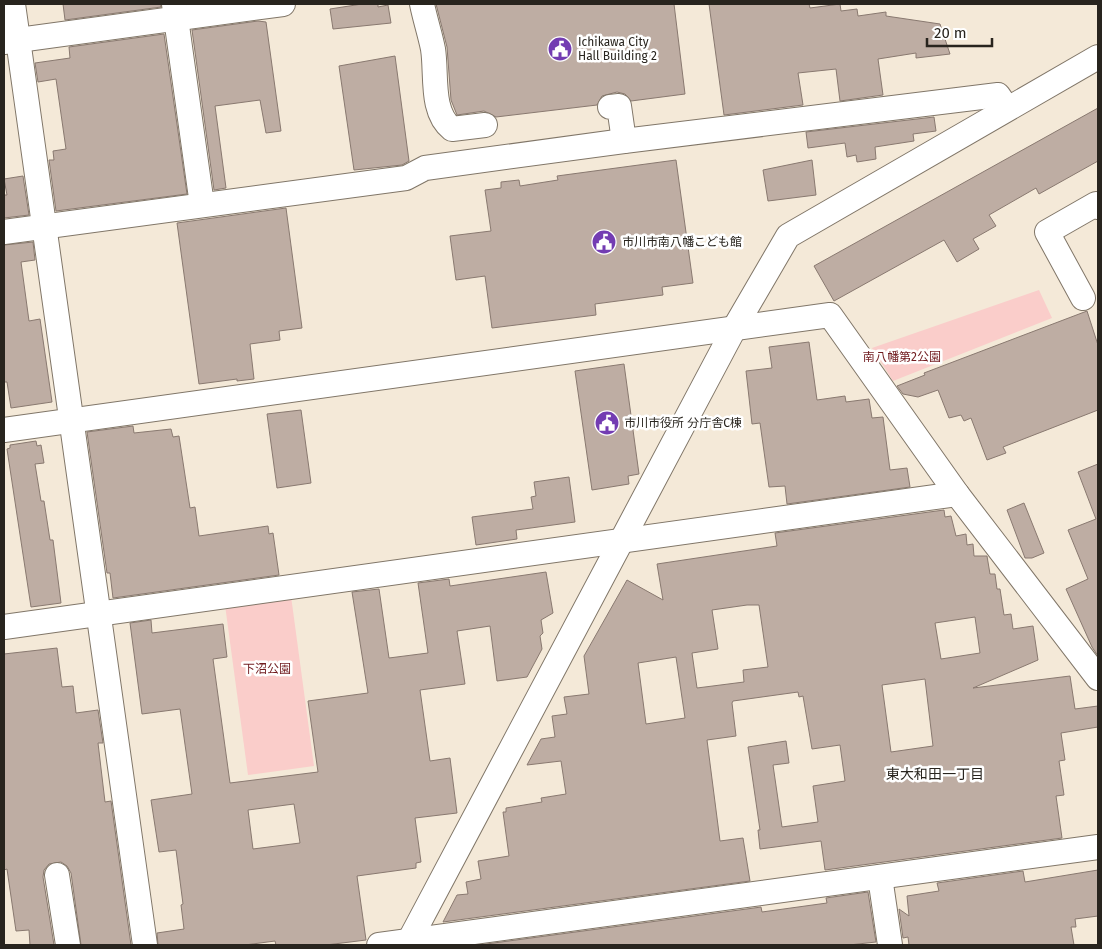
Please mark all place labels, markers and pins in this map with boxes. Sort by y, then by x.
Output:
place label: Ichikawa City Hall Building 2 [578,35,657,63]
public building icon: Ichikawa City Hall Building 2 [547,36,573,62]
public building icon: 市川市南八幡こども館 [591,229,617,255]
place label: 市川市南八幡こども館 [622,235,742,249]
public building icon: 市川市役所 分庁舎C棟 [594,410,620,436]
place label: 市川市役所 分庁舎C棟 [624,416,742,430]

